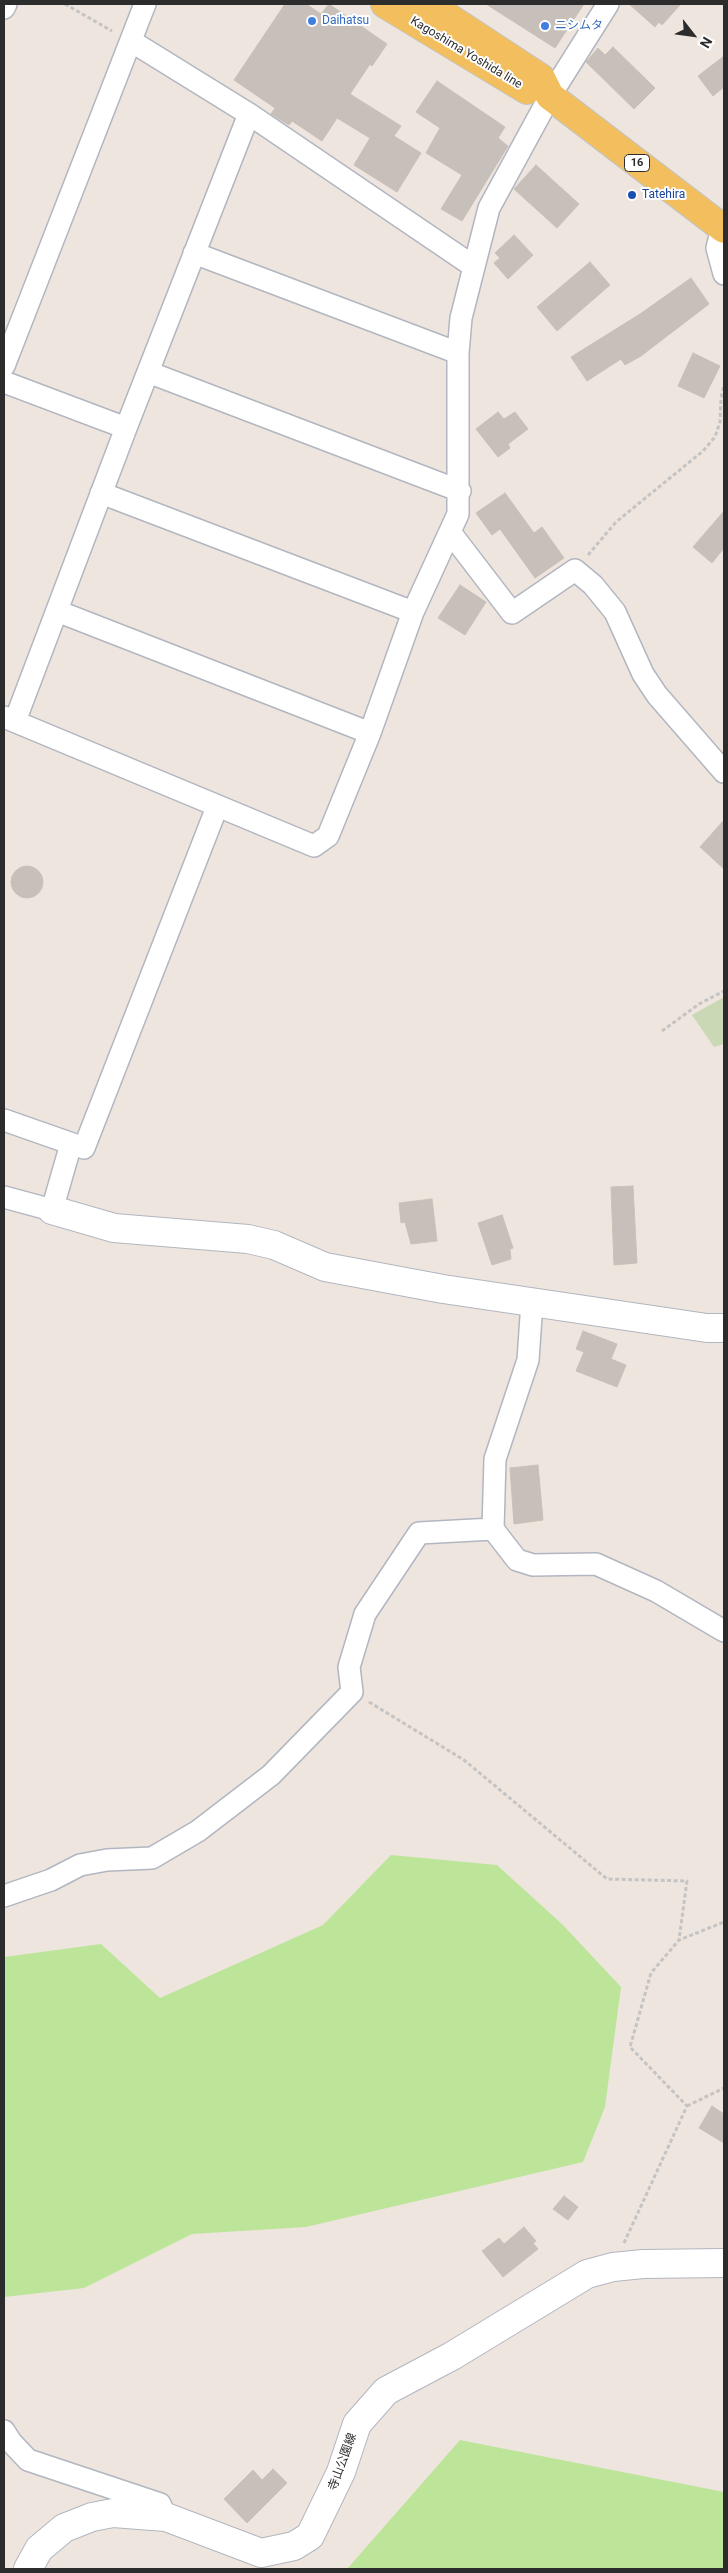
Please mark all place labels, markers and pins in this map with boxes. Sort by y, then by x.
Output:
place label: Daihatsu [322,14,369,28]
marker: Daihatsu [306,15,318,27]
place label: ニシムタ [555,19,603,33]
marker: ニシムタ [539,20,551,32]
place label: Tatehira [642,188,685,202]
marker: Tatehira [626,189,638,201]

